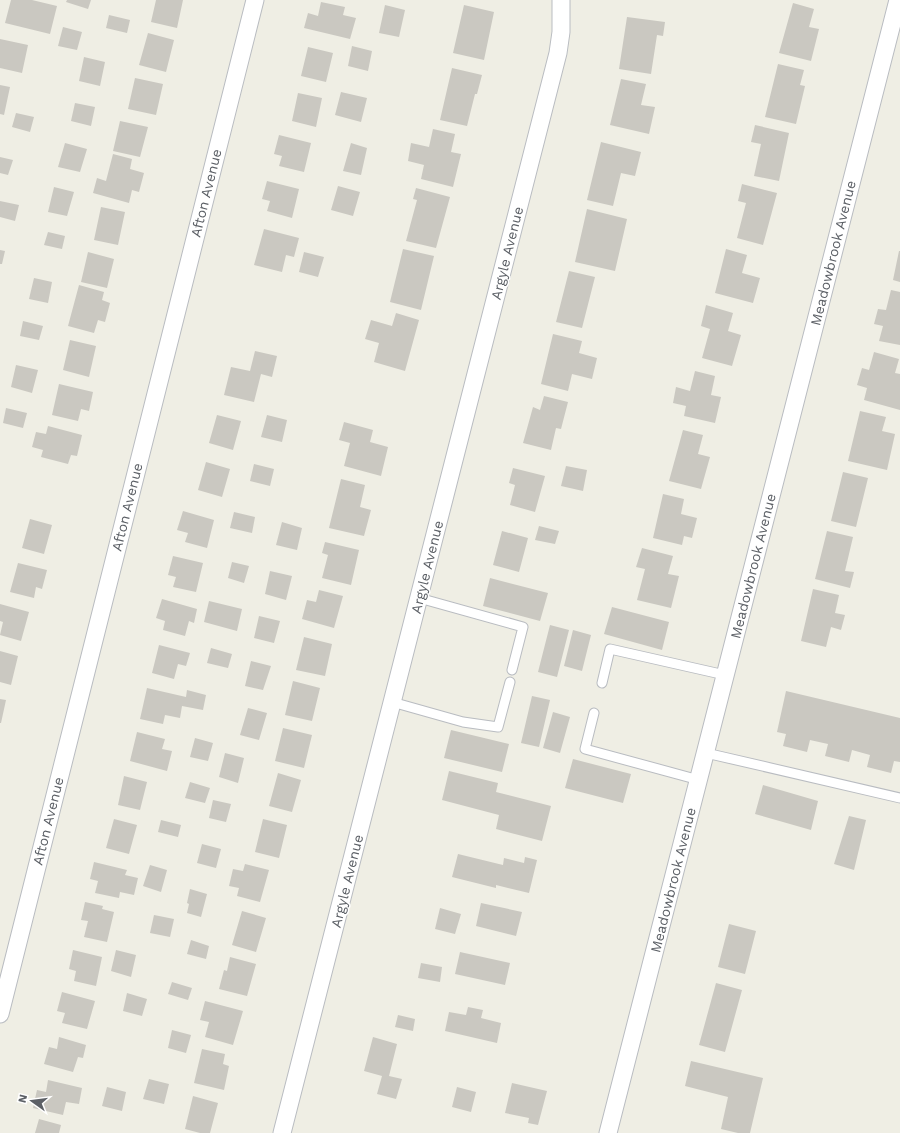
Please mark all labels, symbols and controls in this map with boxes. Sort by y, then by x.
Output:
street label: Afton Avenue [187,147,225,239]
street label: Meadowbrook Avenue [807,179,859,327]
street label: Argyle Avenue [488,205,526,301]
street label: Afton Avenue [108,461,146,553]
street label: Meadowbrook Avenue [727,492,779,640]
street label: Argyle Avenue [408,519,446,615]
street label: Afton Avenue [29,775,67,867]
street label: Meadowbrook Avenue [647,806,699,954]
street label: Argyle Avenue [328,833,366,929]
north arrow [12,1081,52,1121]
text: N [15,1093,30,1104]

